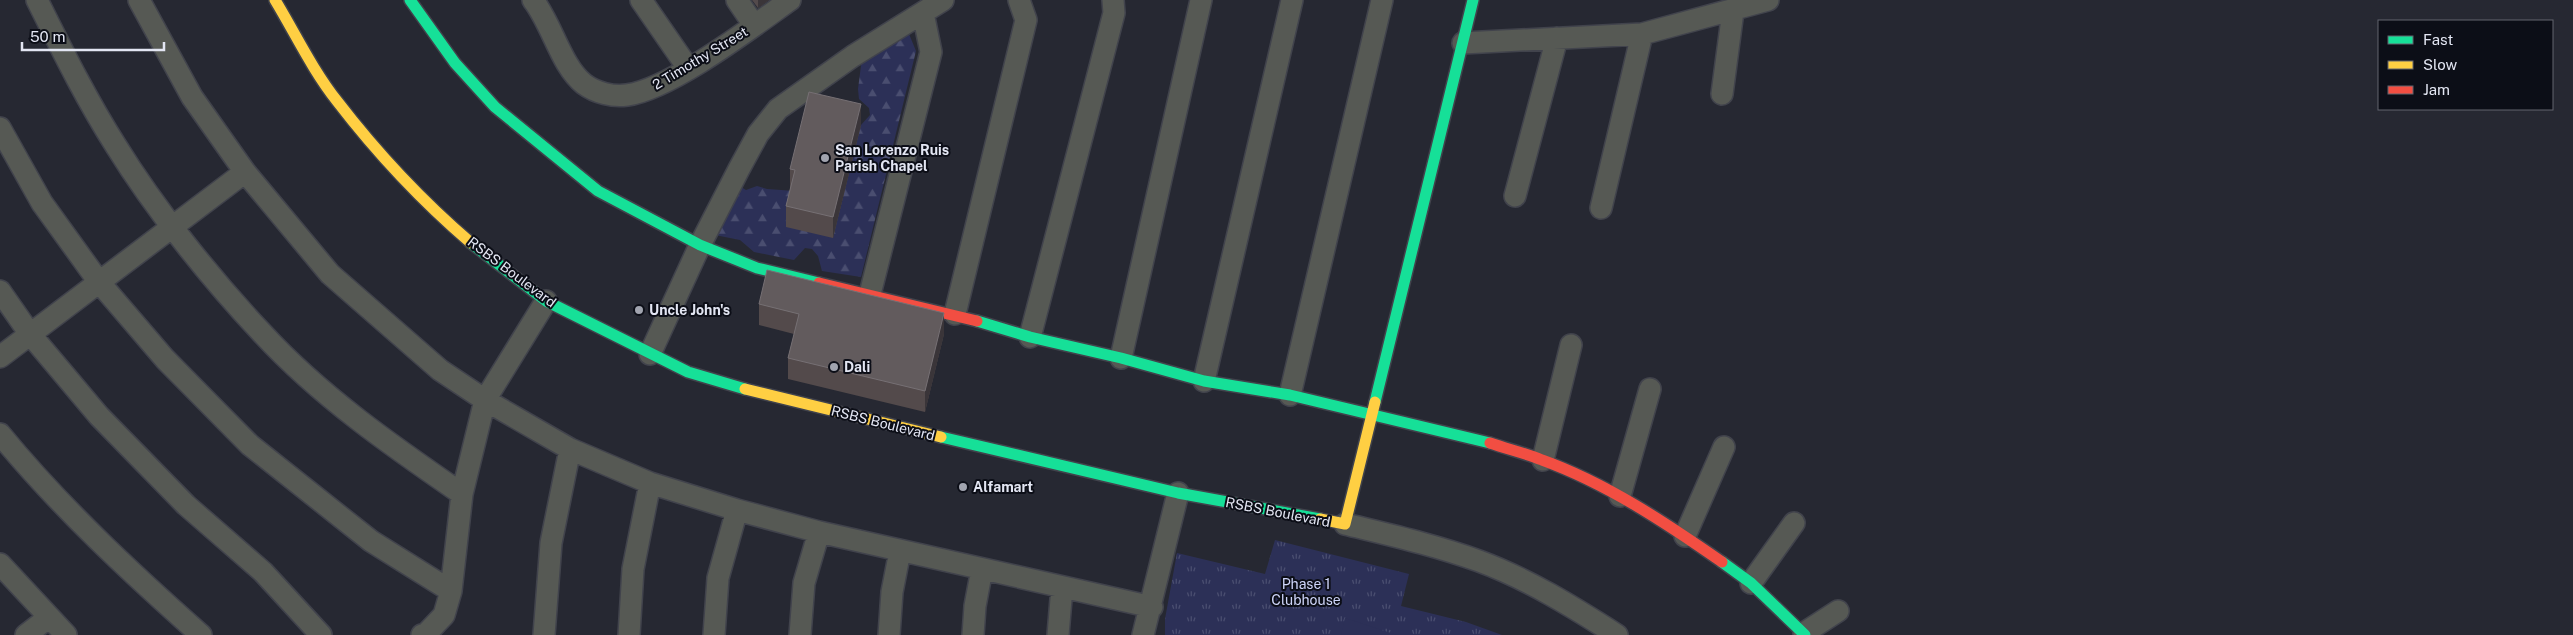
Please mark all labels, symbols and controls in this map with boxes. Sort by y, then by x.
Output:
scale bar [22,20,165,52]
legend [2378,20,2553,110]
street label: 2 Timothy Street [649,23,751,93]
text: 50 m [30,28,65,45]
text: Fast [2423,31,2453,48]
text: Slow [2423,56,2458,73]
text: Jam [2423,81,2450,98]
place label: San Lorenzo Ruis Parish Chapel [835,142,949,174]
marker: San Lorenzo Ruis Parish Chapel [819,152,831,164]
street label: RSBS Boulevard [465,234,559,310]
place label: Uncle John's [649,302,730,318]
marker: Uncle John's [633,304,645,316]
place label: Dali [844,359,870,375]
marker: Dali [828,361,840,373]
street label: RSBS Boulevard [829,402,937,444]
place label: Alfamart [973,479,1033,495]
marker: Alfamart [957,481,969,493]
street label: RSBS Boulevard [1224,494,1332,530]
park label: Phase 1 Clubhouse [1271,576,1341,608]

